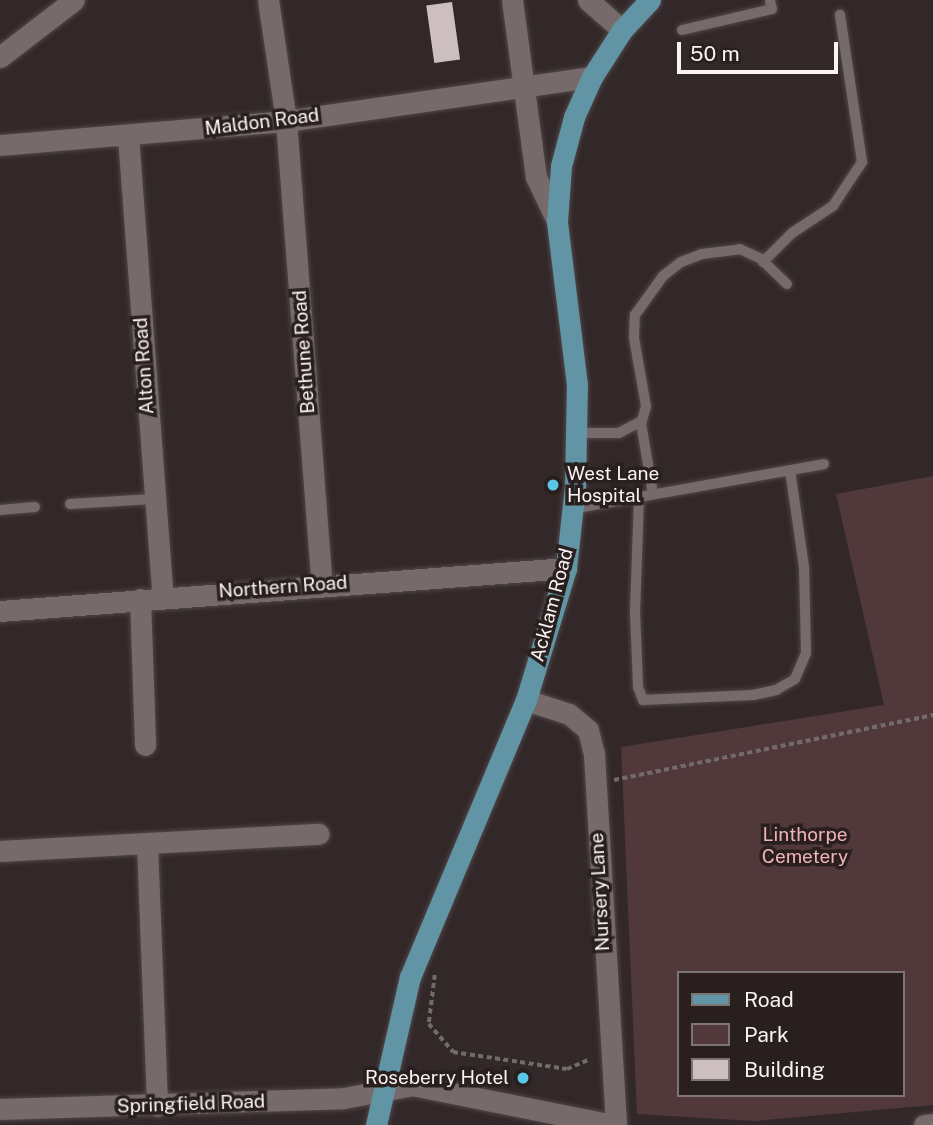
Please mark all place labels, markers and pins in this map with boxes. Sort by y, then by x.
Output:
place label: West Lane Hospital [567,463,659,507]
marker: West Lane Hospital [545,477,561,493]
place label: Roseberry Hotel [365,1067,509,1089]
marker: Roseberry Hotel [515,1070,531,1086]

